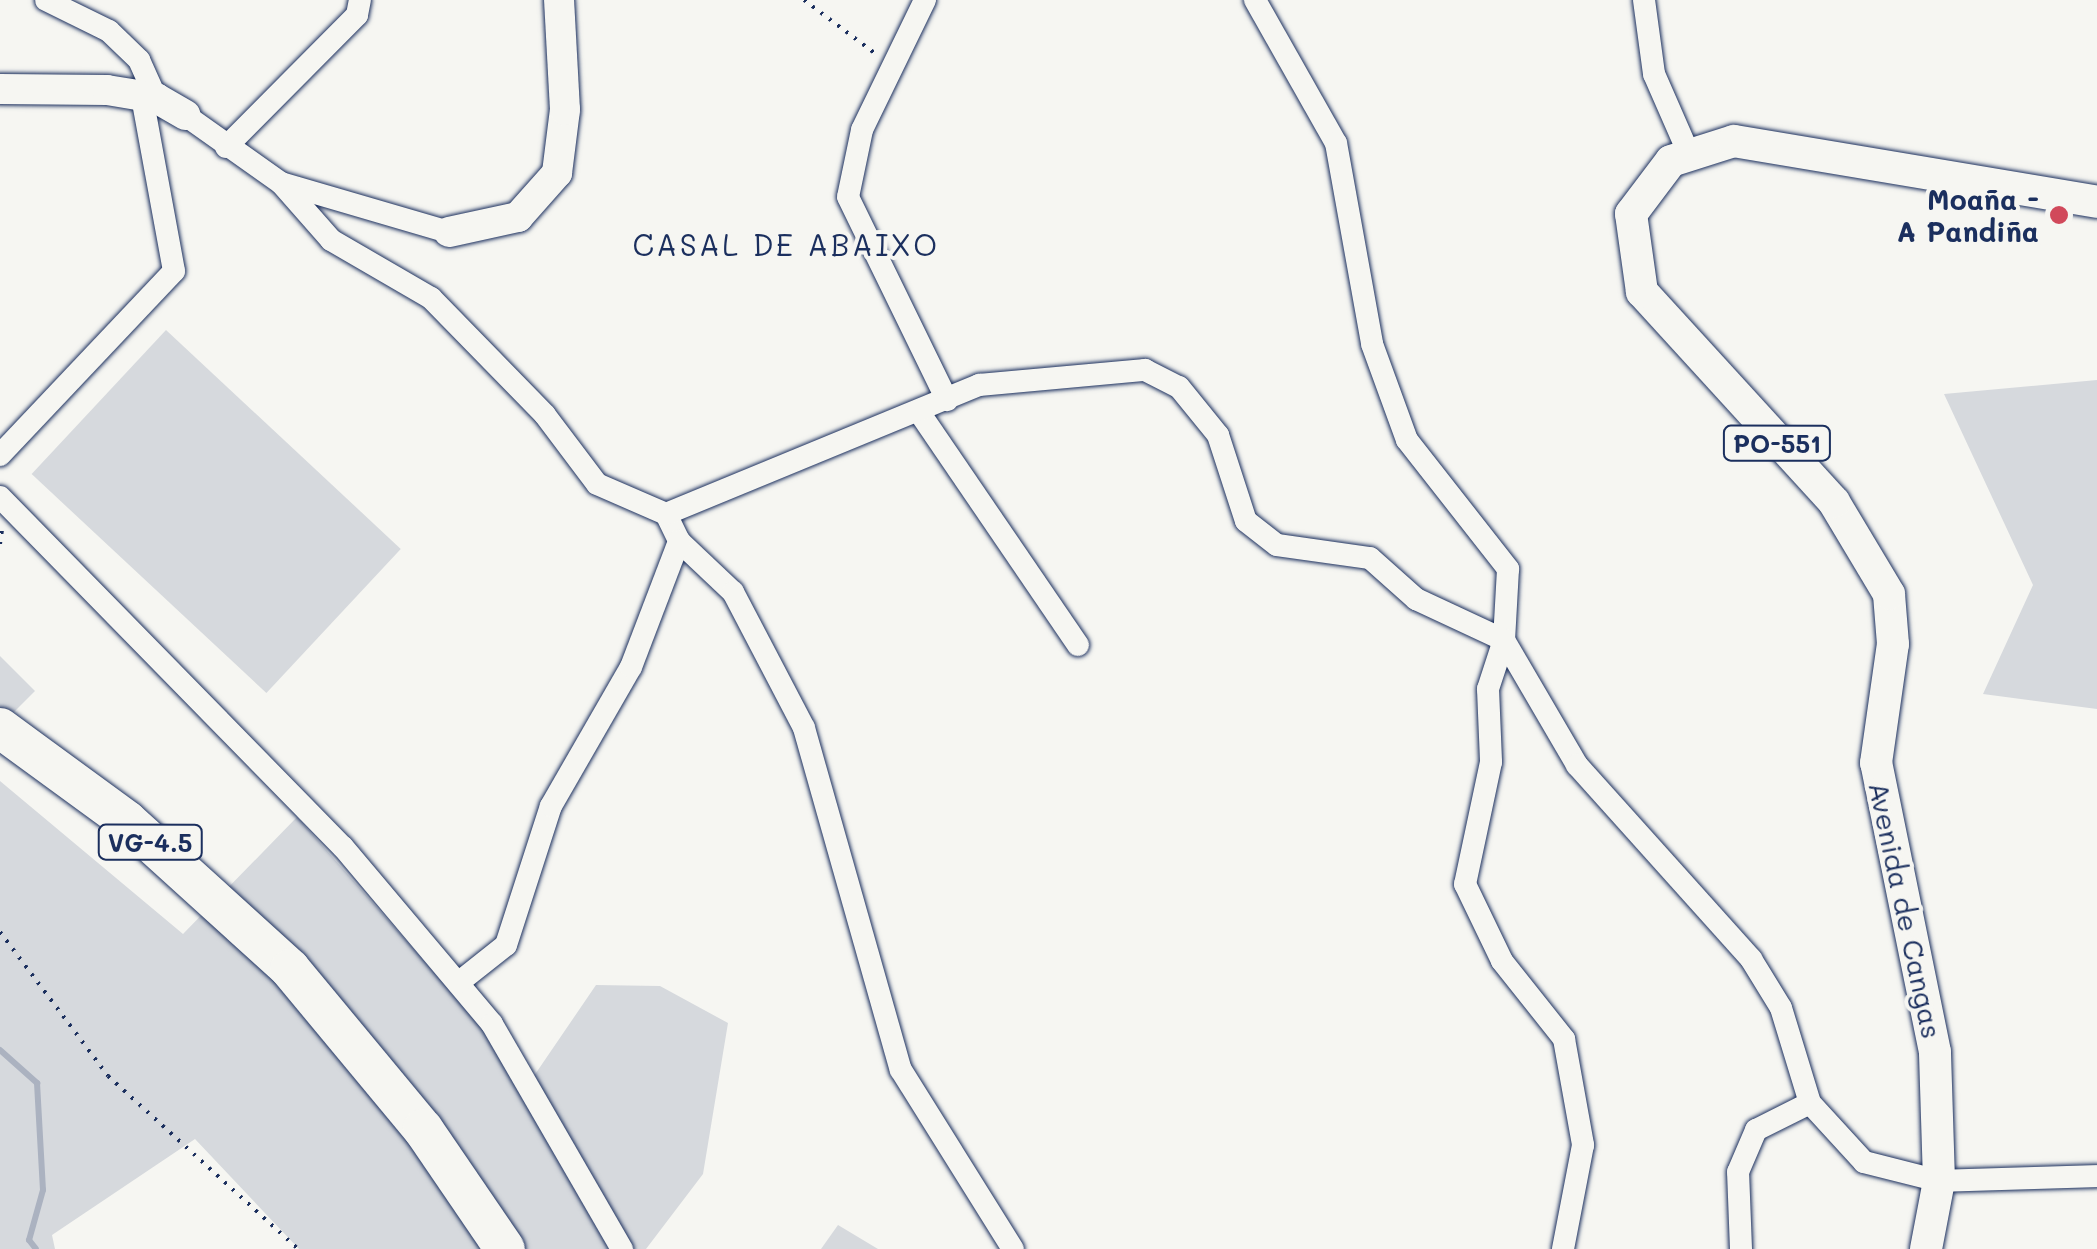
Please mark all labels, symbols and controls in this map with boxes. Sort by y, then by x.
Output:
place label: Moaña - A Pandiña [1897,182,2039,248]
marker: Moaña - A Pandiña [2048,204,2070,226]
district label: CASAL DE ABAIXO [632,226,940,262]
road number: PO-551 [1722,423,1832,463]
street label: Avenida de Cangas [1862,779,1950,1041]
road number: VG-4.5 [98,822,202,862]

